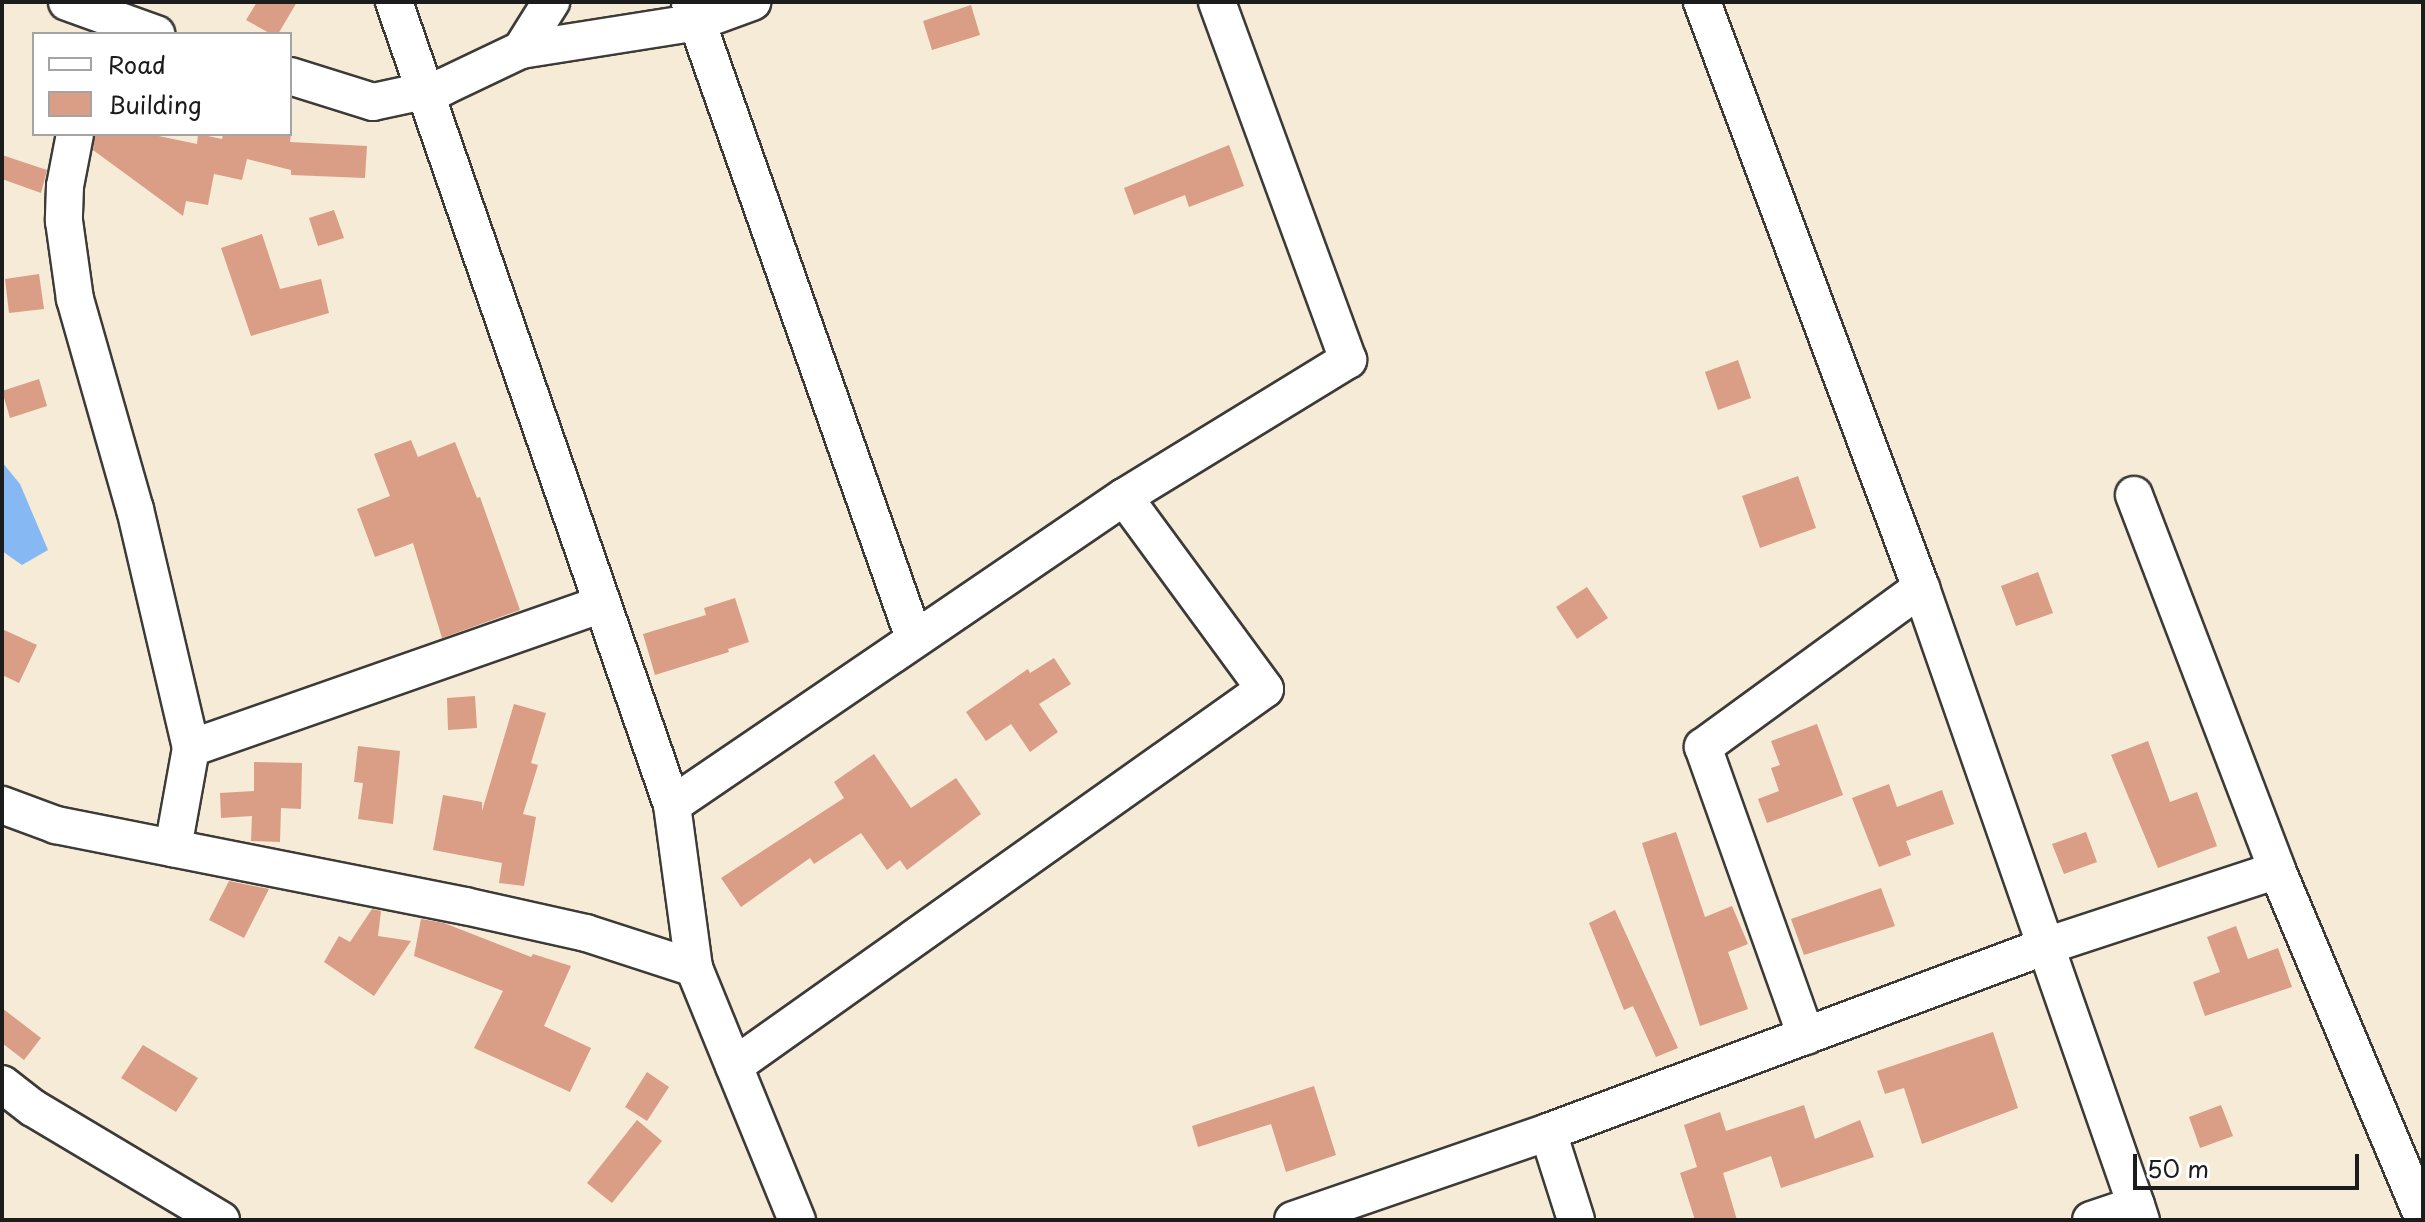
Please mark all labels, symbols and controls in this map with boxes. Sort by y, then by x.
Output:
legend [32,32,292,136]
text: Road [108,46,166,82]
text: Building [108,86,202,122]
scale bar [2137,1138,2363,1188]
text: 50 m [2147,1150,2209,1186]

